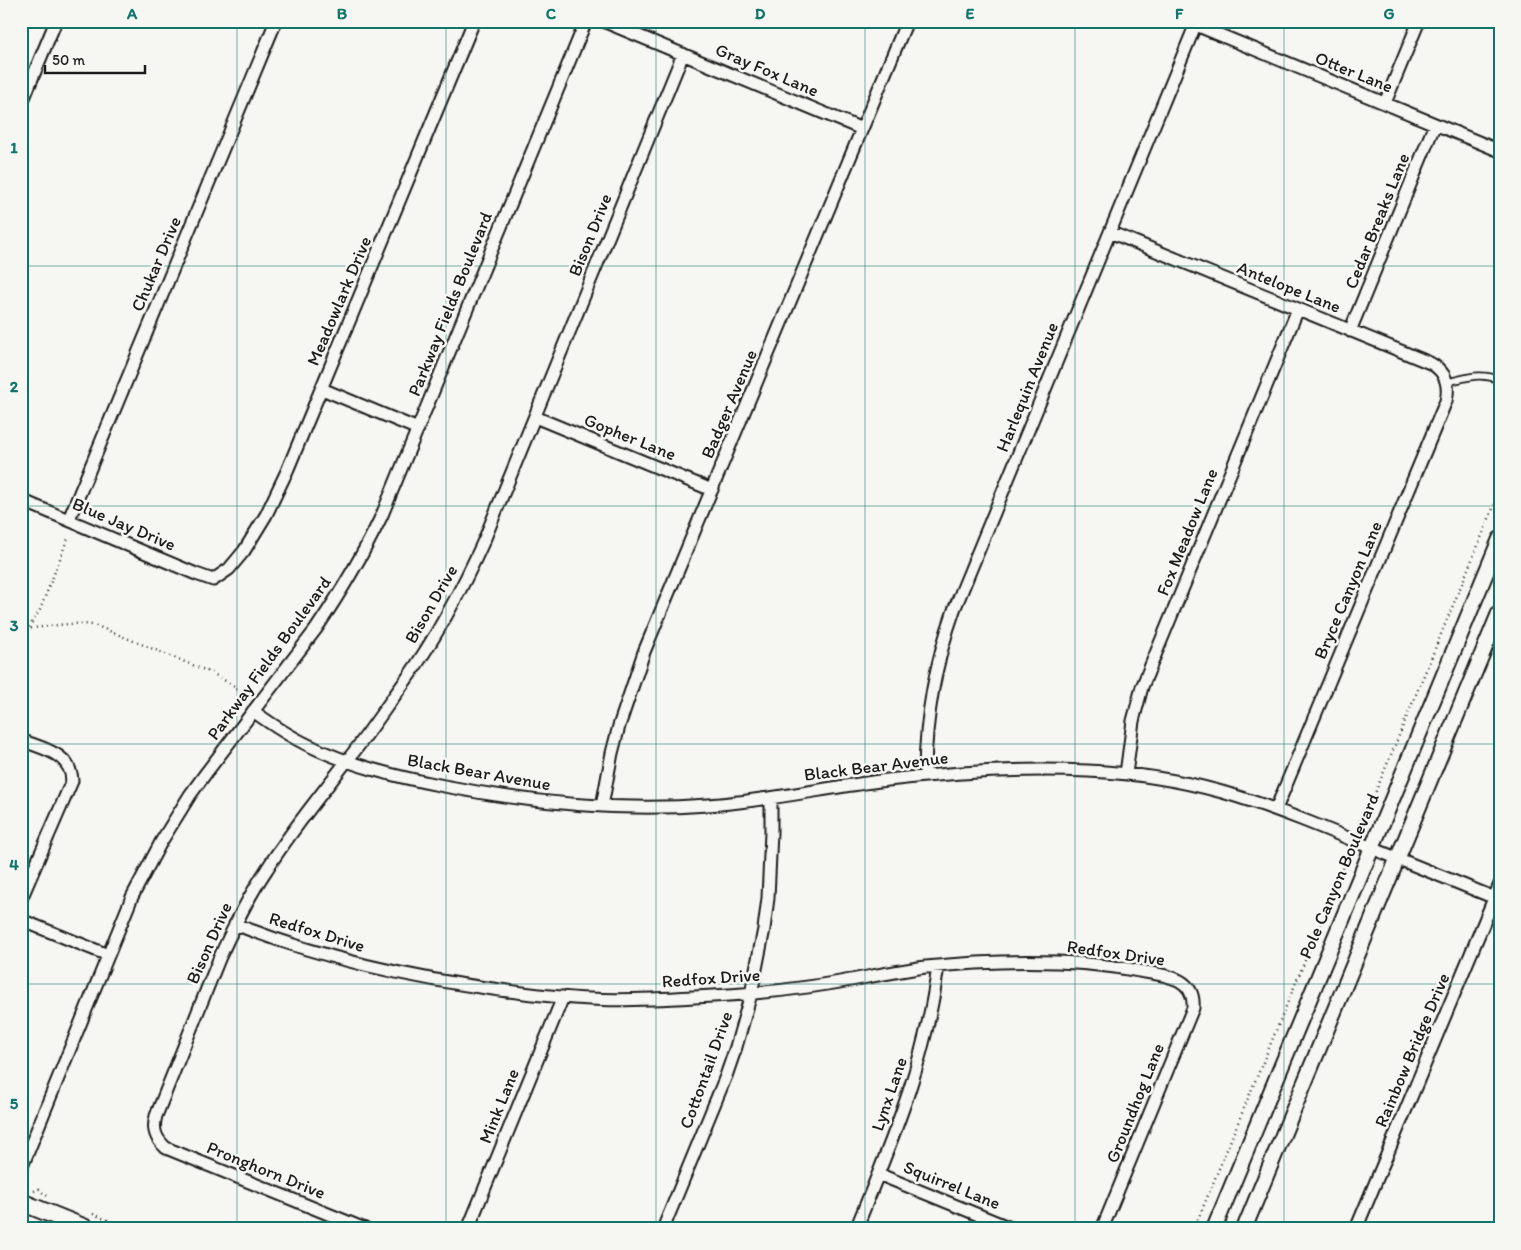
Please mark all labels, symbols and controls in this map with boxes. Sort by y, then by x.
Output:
text: A [126,4,138,23]
text: B [337,4,348,23]
text: C [546,4,557,23]
text: D [755,4,766,23]
text: E [966,4,975,23]
text: F [1175,4,1184,23]
text: G [1383,4,1395,23]
street label: Gray Fox Lane [712,38,822,102]
scale bar [45,42,145,74]
street label: Otter Lane [1312,46,1396,98]
text: 50 m [52,51,85,69]
text: 1 [10,138,18,157]
street label: Cedar Breaks Lane [1340,150,1414,292]
street label: Bison Drive [563,191,617,279]
street label: Parkway Fields Boulevard [403,208,497,399]
street label: Chukar Drive [126,213,186,315]
street label: Meadowlark Drive [302,233,376,369]
street label: Antelope Lane [1234,256,1344,318]
street label: Harlequin Avenue [991,319,1063,455]
street label: Badger Avenue [696,346,762,462]
text: 2 [10,377,19,396]
street label: Gopher Lane [581,409,679,465]
street label: Fox Meadow Lane [1151,465,1223,599]
street label: Blue Jay Drive [69,492,179,556]
street label: Bryce Canyon Lane [1309,518,1387,662]
street label: Bison Drive [400,561,462,647]
street label: Parkway Fields Boulevard [202,572,336,744]
text: 3 [10,616,19,635]
street label: Black Bear Avenue [803,746,949,786]
street label: Black Bear Avenue [406,749,552,795]
street label: Pole Canyon Boulevard [1294,790,1384,962]
text: 4 [9,855,19,874]
street label: Bison Drive [181,899,237,987]
street label: Redfox Drive [267,907,367,957]
street label: Redfox Drive [1066,935,1166,971]
street label: Redfox Drive [661,964,761,992]
street label: Rainbow Bridge Drive [1370,970,1454,1130]
street label: Cottontail Drive [675,1008,737,1132]
street label: Groundhog Lane [1101,1040,1169,1166]
street label: Lynx Lane [866,1054,912,1134]
street label: Mink Lane [474,1065,524,1147]
text: 5 [10,1094,19,1113]
street label: Pronghorn Drive [204,1136,328,1204]
street label: Squirrel Lane [900,1156,1004,1214]

